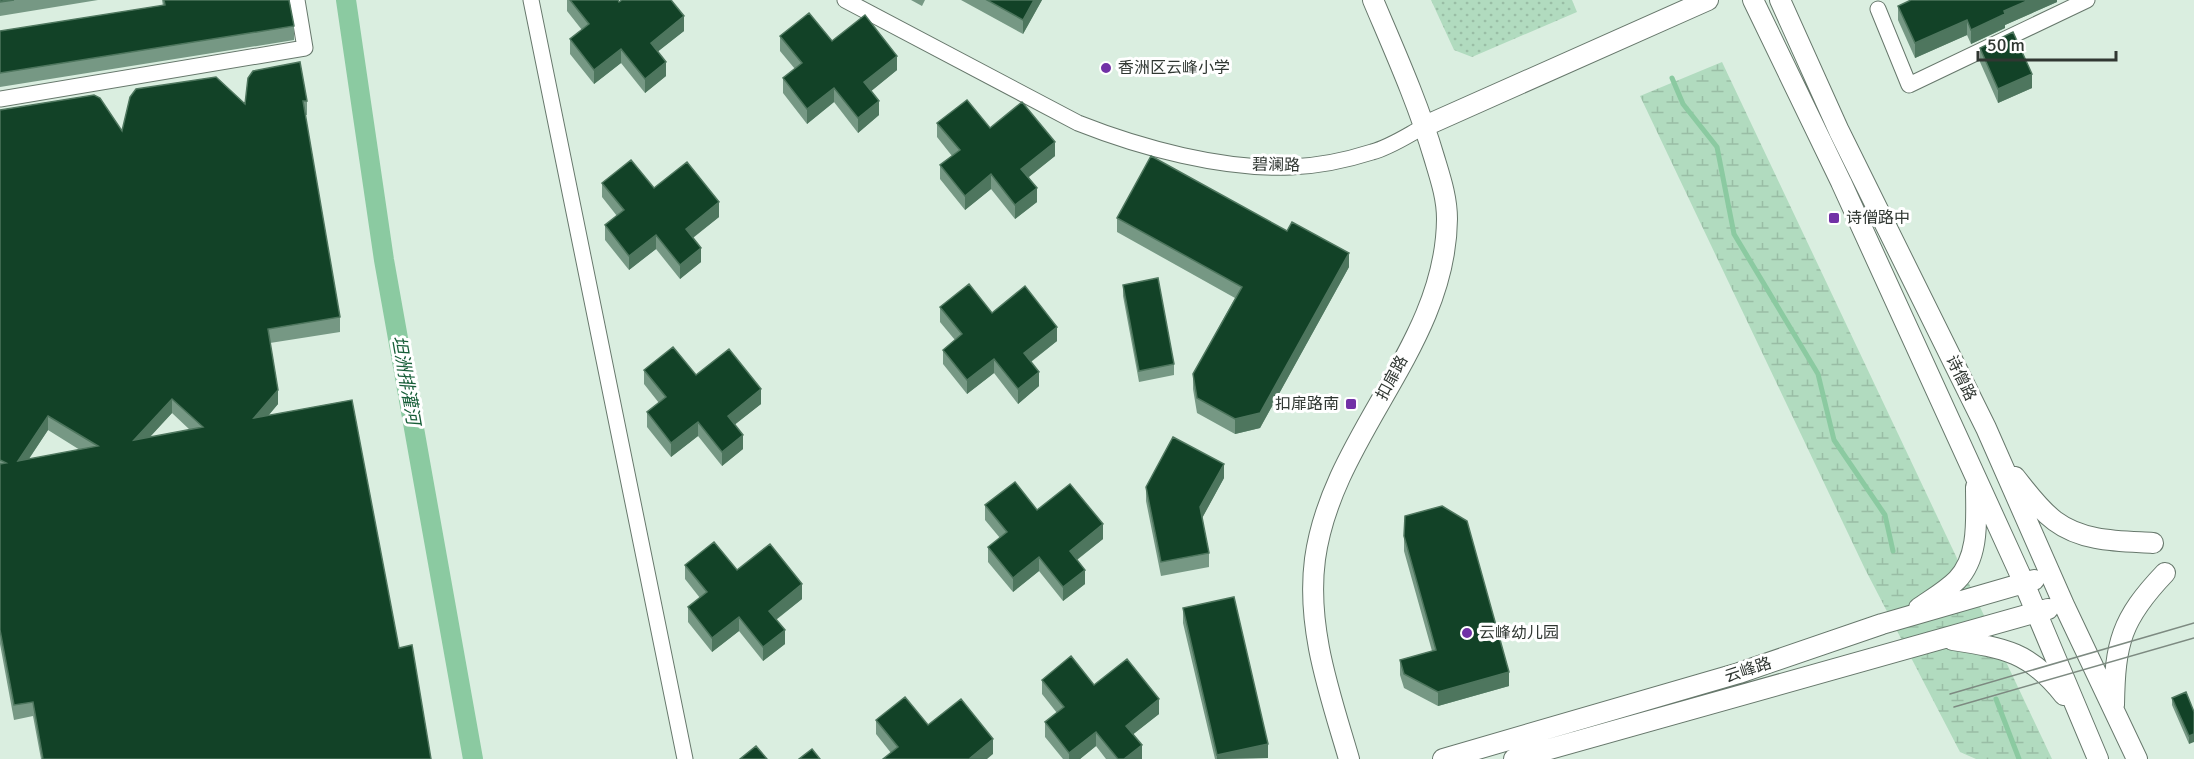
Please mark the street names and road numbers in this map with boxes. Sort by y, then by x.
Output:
street label: 碧澜路 [1252,155,1300,175]
street label: 扣扉路 [1372,352,1412,404]
street label: 诗僧路 [1941,352,1981,404]
street label: 云峰路 [1722,653,1774,687]

